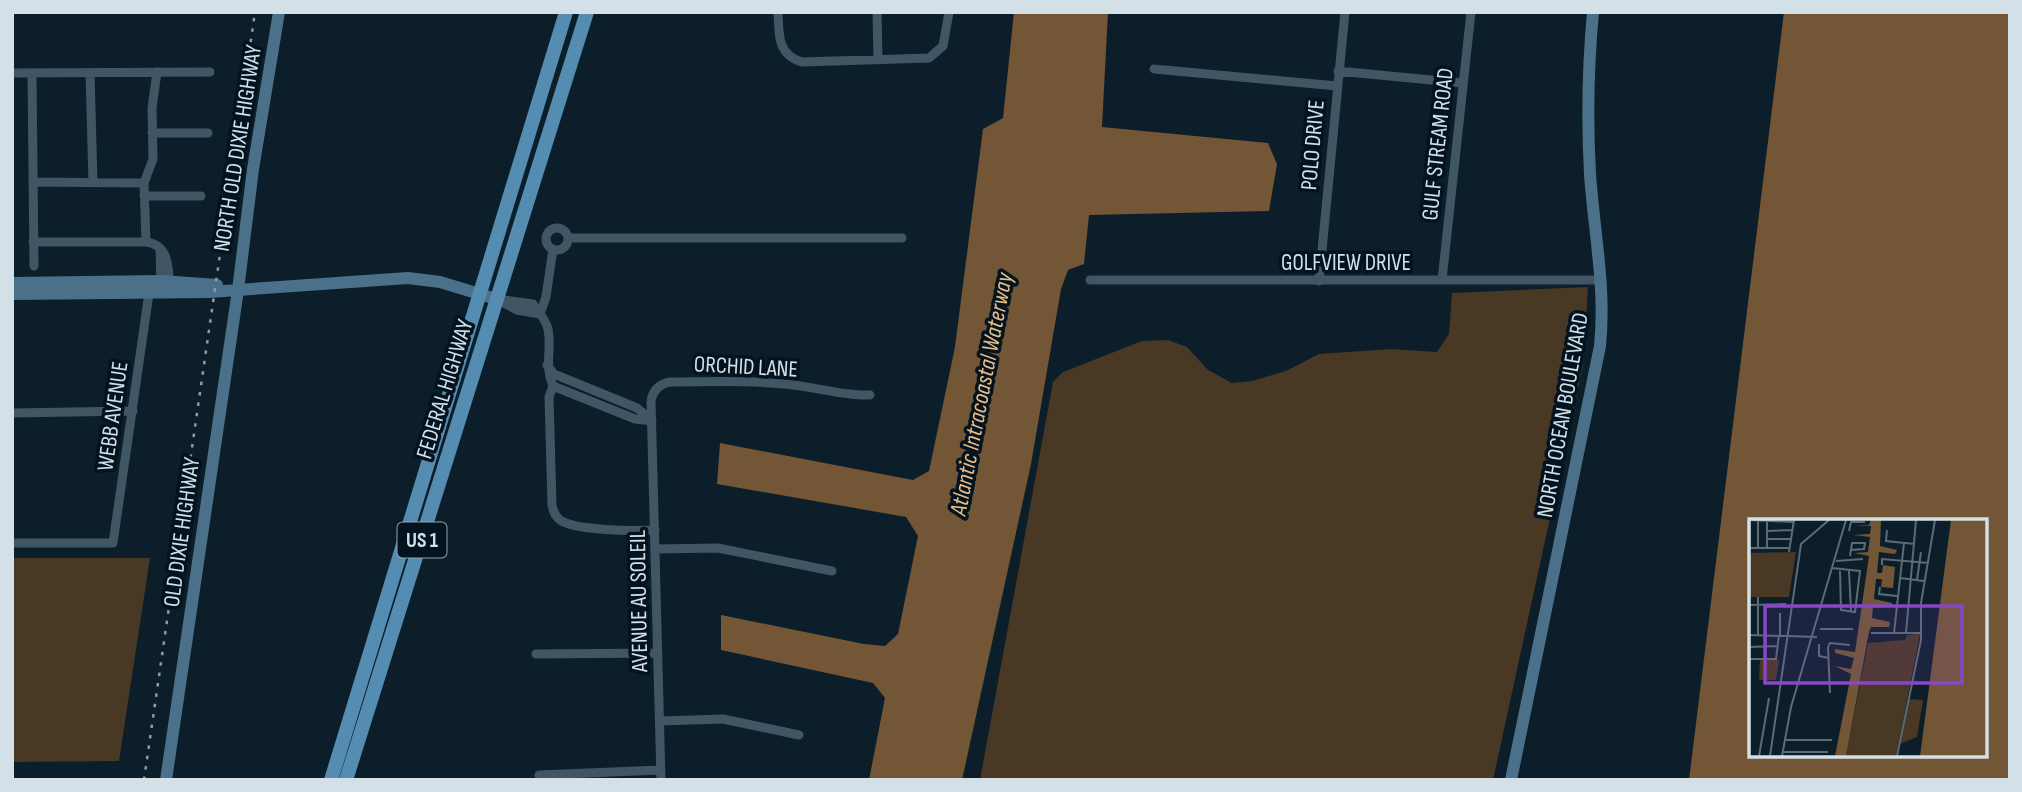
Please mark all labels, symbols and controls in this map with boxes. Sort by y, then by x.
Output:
street label: NORTH OLD DIXIE HIGHWAY [208,42,268,253]
street label: GULF STREAM ROAD [1416,67,1460,222]
street label: POLO DRIVE [1295,99,1331,191]
street label: GOLFVIEW DRIVE [1281,249,1411,277]
water label: Atlantic Intracoastal Waterway [944,269,1019,519]
street label: NORTH OCEAN BOULEVARD [1531,311,1595,520]
street label: FEDERAL HIGHWAY [410,316,480,462]
street label: ORCHID LANE [693,350,799,384]
street label: WEBB AVENUE [91,360,135,473]
street label: OLD DIXIE HIGHWAY [158,455,206,609]
inset map [1749,519,1987,757]
road number: US 1 [398,522,446,558]
street label: AVENUE AU SOLEIL [624,529,654,673]

